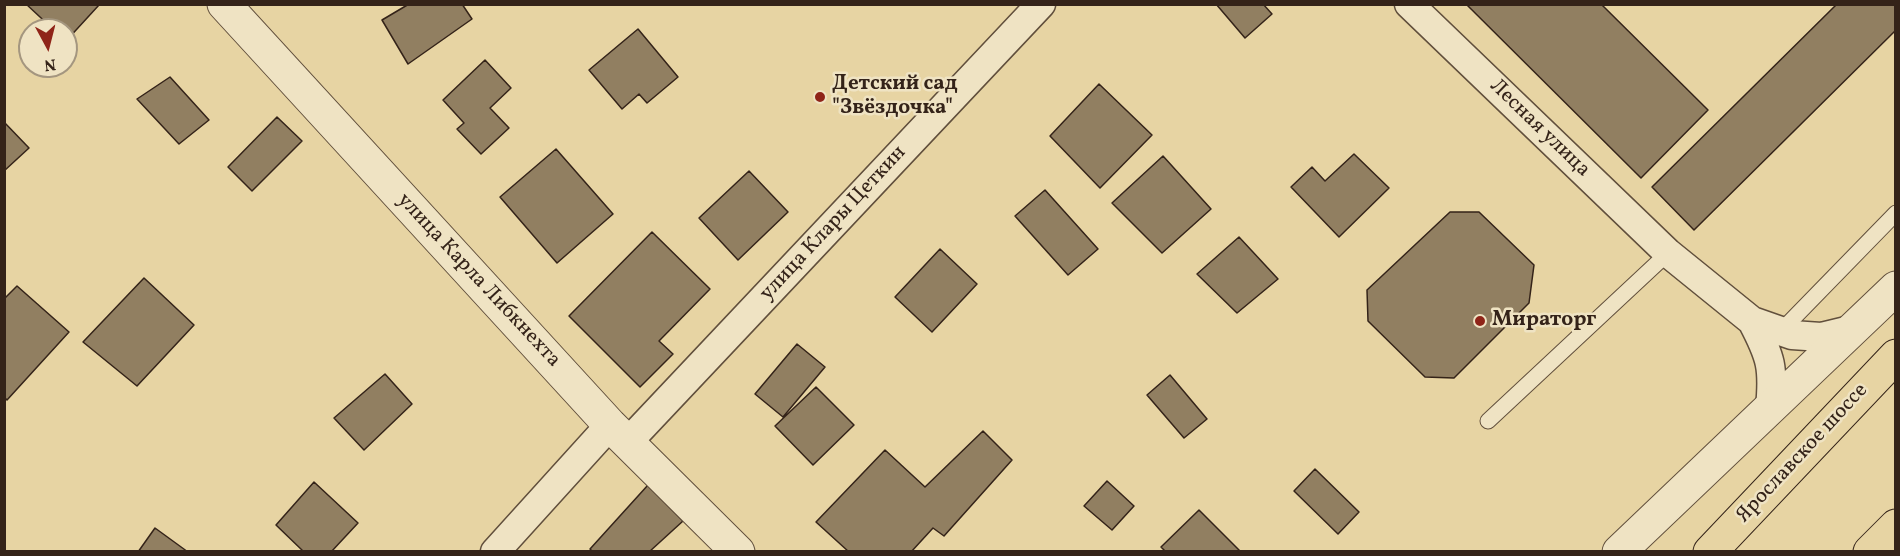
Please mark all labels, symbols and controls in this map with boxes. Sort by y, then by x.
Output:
north arrow [18,18,78,78]
text: N [43,52,57,76]
place label: Детский сад "Звёздочка" [832,72,958,122]
street label: Лесная улица [1483,75,1595,183]
marker: Детский сад "Звёздочка" [813,90,827,104]
street label: улица Клары Цеткин [756,141,912,307]
street label: улица Карла Либкнехта [391,189,565,373]
place label: Мираторг [1492,308,1596,334]
marker: Мираторг [1473,314,1487,328]
street label: Ярославское шоссе [1732,379,1874,529]

